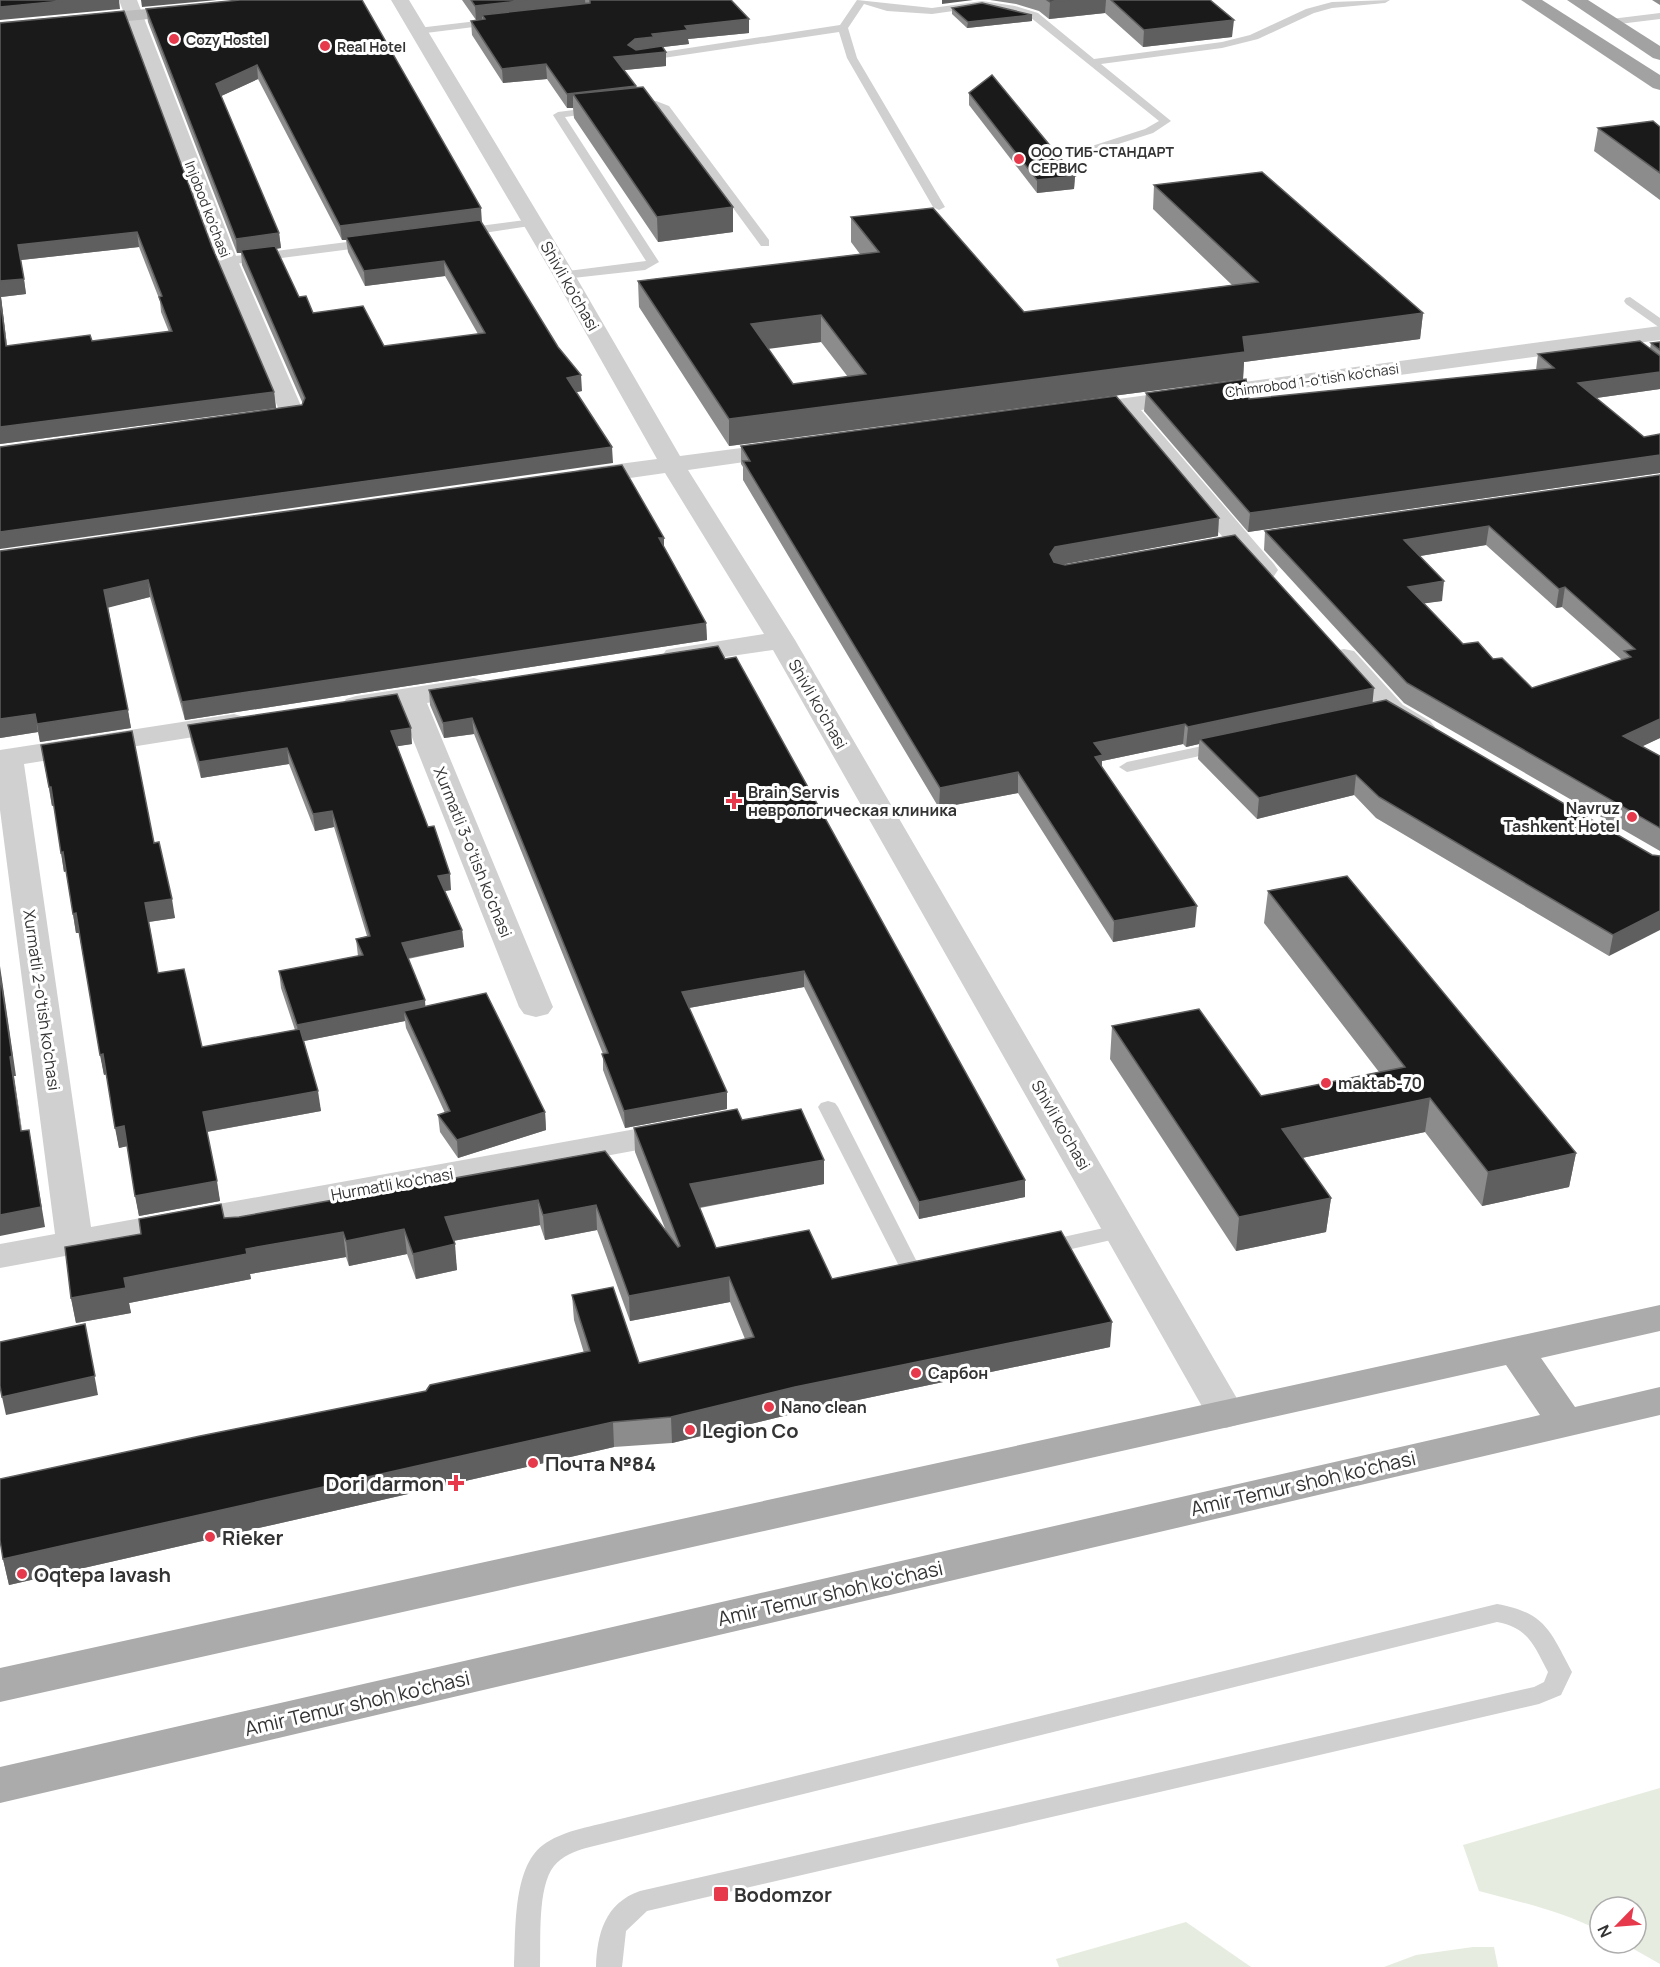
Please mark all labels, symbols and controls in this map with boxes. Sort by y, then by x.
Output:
place label: Cozy Hostel [186,30,267,49]
marker: Cozy Hostel [167,32,181,46]
place label: Real Hotel [337,37,406,56]
marker: Real Hotel [318,39,332,53]
place label: ООО ТИБ-СТАНДАРТ СЕРВИС [1031,142,1175,177]
marker: ООО ТИБ-СТАНДАРТ СЕРВИС [1012,152,1026,166]
street label: Injobod ko'chasi [181,158,235,260]
street label: Shivli ko'chasi [535,237,605,335]
street label: Chimrobod 1-o'tish ko'chasi [1224,358,1400,402]
street label: Shivli ko'chasi [783,655,853,753]
street label: Xurmatli 3-o'tish ko'chasi [429,763,517,941]
place label: Brain Servis неврологическая клиника [748,781,957,821]
marker: Brain Servis неврологическая клиника [725,792,743,810]
place label: Navruz Tashkent Hotel [1504,797,1620,837]
marker: Navruz Tashkent Hotel [1625,810,1639,824]
street label: Xurmatli 2-o'tish ko'chasi [18,908,66,1092]
place label: maktab-70 [1338,1072,1422,1094]
street label: Shivli ko'chasi [1026,1076,1096,1174]
marker: maktab-70 [1319,1076,1333,1090]
street label: Hurmatli ko'chasi [329,1162,455,1206]
place label: Сарбон [928,1362,988,1384]
marker: Сарбон [909,1366,923,1380]
place label: Nano clean [781,1396,867,1418]
marker: Nano clean [762,1400,776,1414]
place label: Legion Co [702,1417,799,1444]
marker: Legion Co [683,1423,697,1437]
street label: Amir Temur shoh ko'chasi [1188,1444,1418,1522]
place label: Почта №84 [545,1450,656,1477]
marker: Почта №84 [526,1456,540,1470]
place label: Dori darmon [326,1470,444,1497]
marker: Dori darmon [449,1476,463,1490]
place label: Rieker [222,1524,283,1551]
marker: Rieker [203,1530,217,1544]
street label: Amir Temur shoh ko'chasi [715,1554,945,1632]
place label: Oqtepa lavash [34,1561,171,1588]
marker: Oqtepa lavash [15,1567,29,1581]
street label: Amir Temur shoh ko'chasi [242,1664,472,1742]
place label: Bodomzor [734,1881,832,1908]
marker: Bodomzor [712,1885,730,1903]
north arrow [1588,1895,1648,1955]
text: N [1592,1921,1617,1941]

